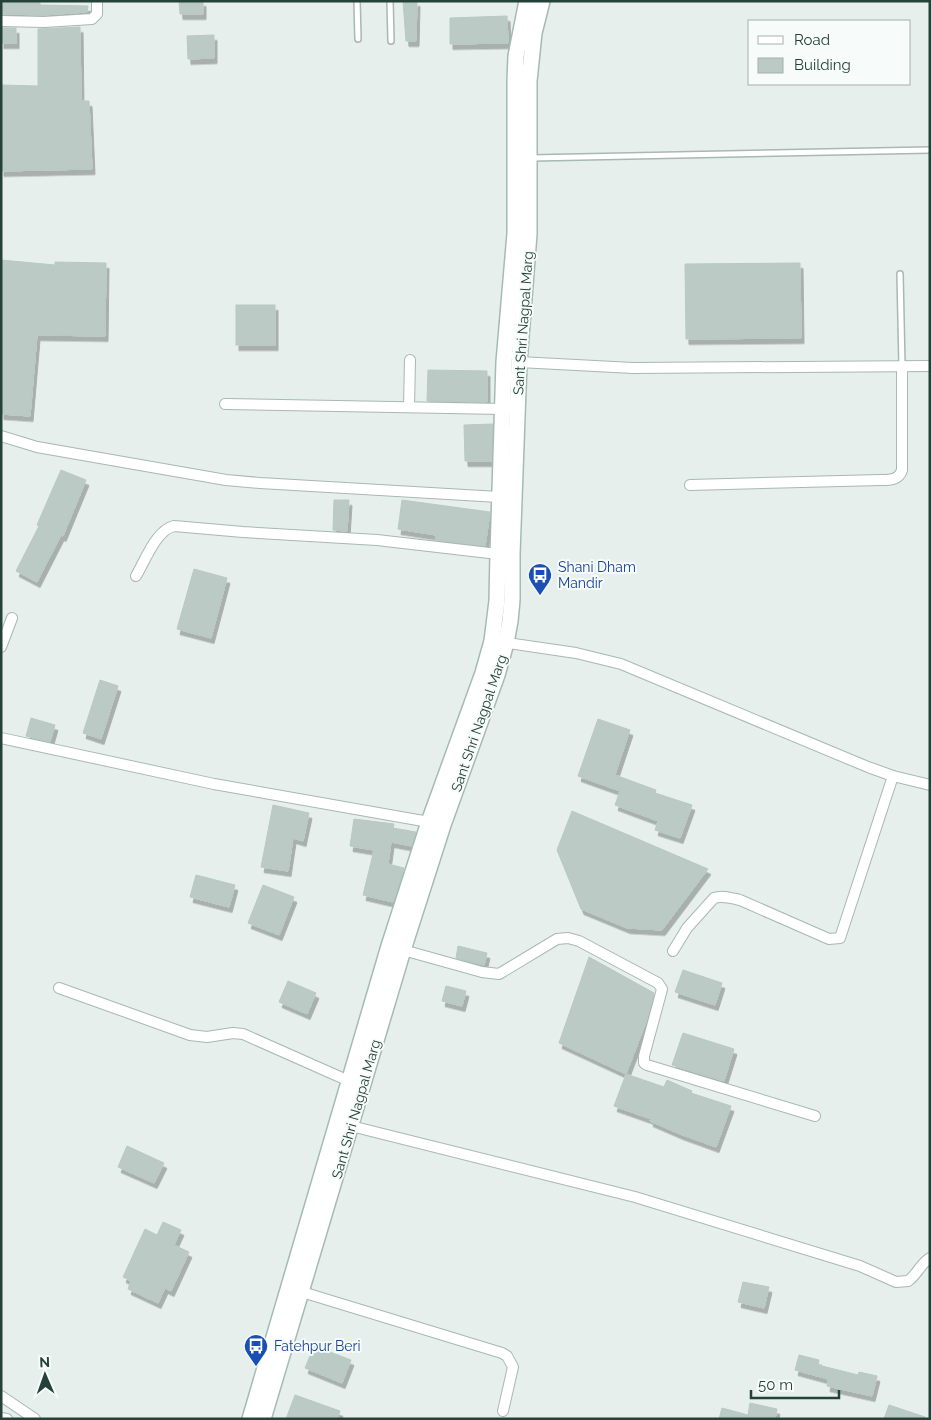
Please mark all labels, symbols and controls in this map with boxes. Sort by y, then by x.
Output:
legend [748,20,911,85]
text: Road [794,31,830,49]
text: Building [794,56,851,74]
street label: Sant Shri Nagpal Marg [510,251,536,395]
place label: Shani Dham Mandir [558,559,636,591]
bus stop icon: Shani Dham Mandir [527,562,553,596]
street label: Sant Shri Nagpal Marg [448,652,510,794]
street label: Sant Shri Nagpal Marg [328,1038,384,1180]
bus stop icon: Fatehpur Beri [243,1333,269,1367]
place label: Fatehpur Beri [274,1338,360,1354]
north arrow [20,1350,70,1400]
text: N [39,1354,50,1370]
scale bar [751,1368,838,1400]
text: 50 m [758,1376,793,1394]

